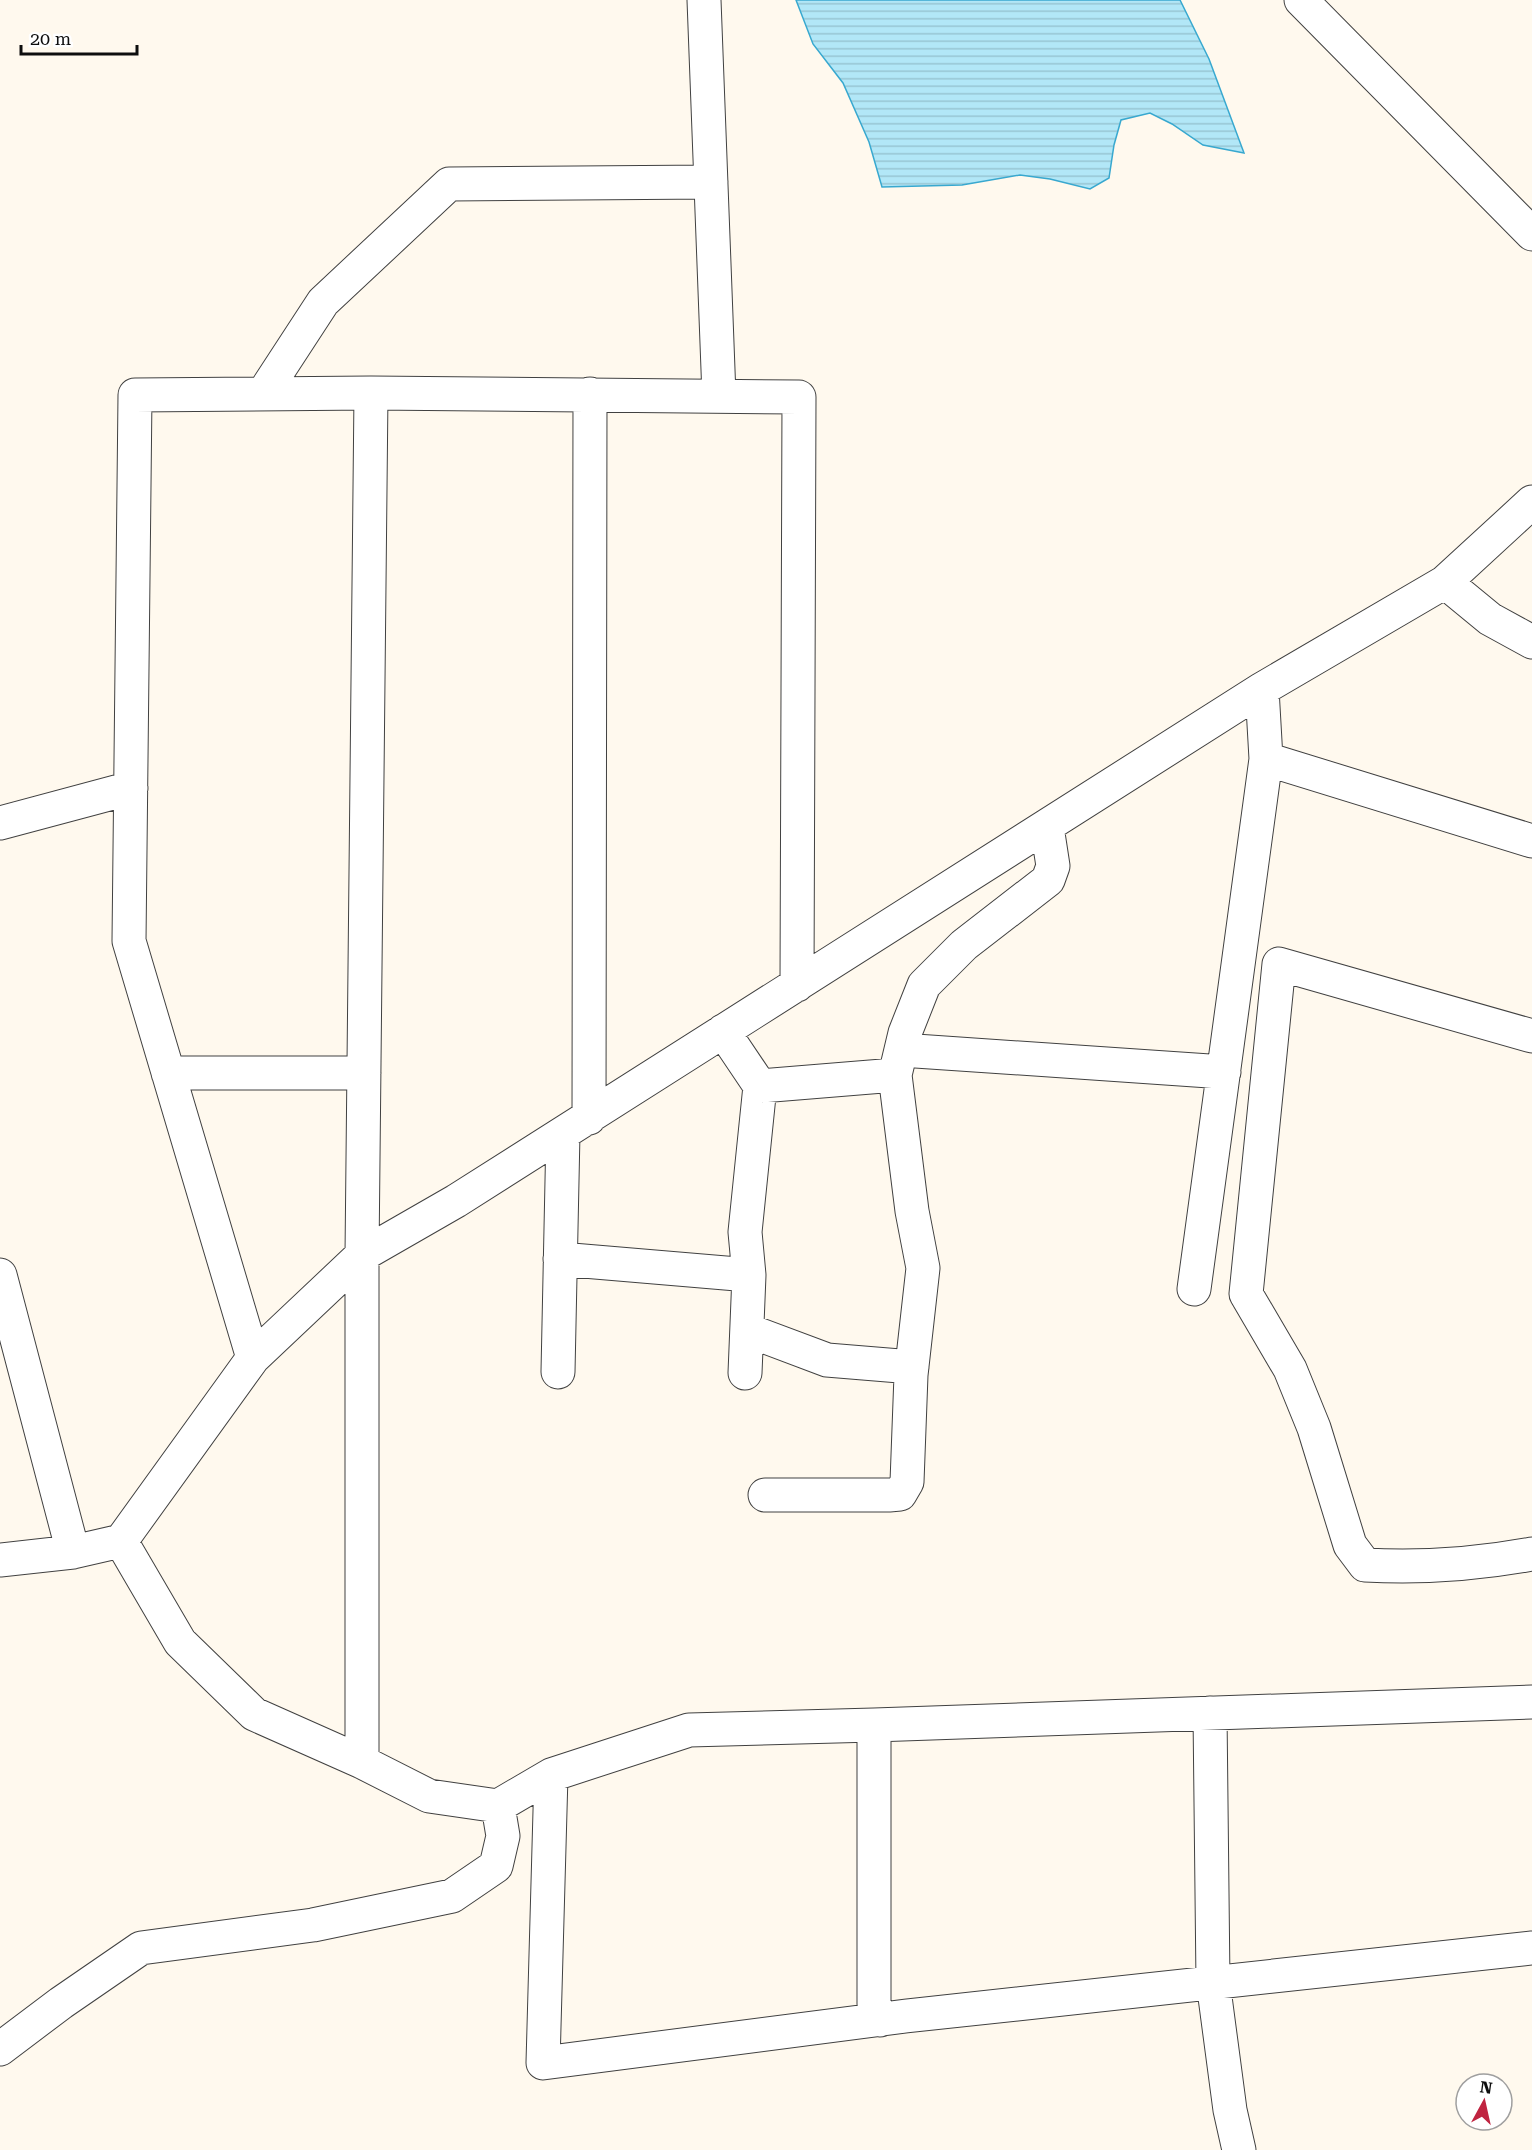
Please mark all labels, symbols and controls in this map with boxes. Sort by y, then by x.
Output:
scale bar [21,18,136,56]
text: 20 m [30,28,71,49]
north arrow [1454,2072,1514,2132]
text: N [1479,2077,1493,2098]

